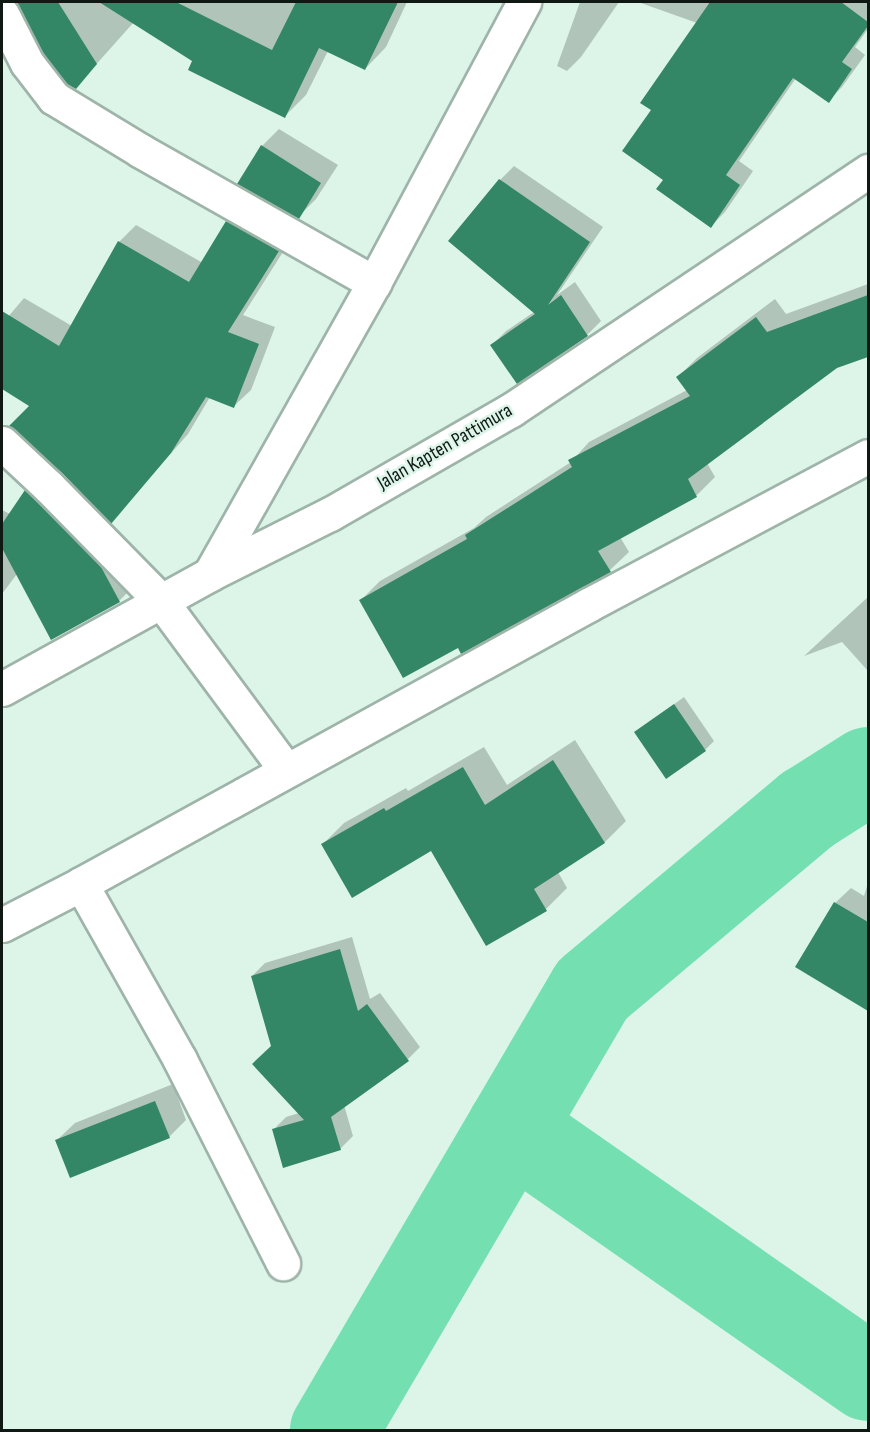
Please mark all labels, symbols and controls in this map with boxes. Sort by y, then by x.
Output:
street label: Jalan Kapten Pattimura [373,399,517,495]

